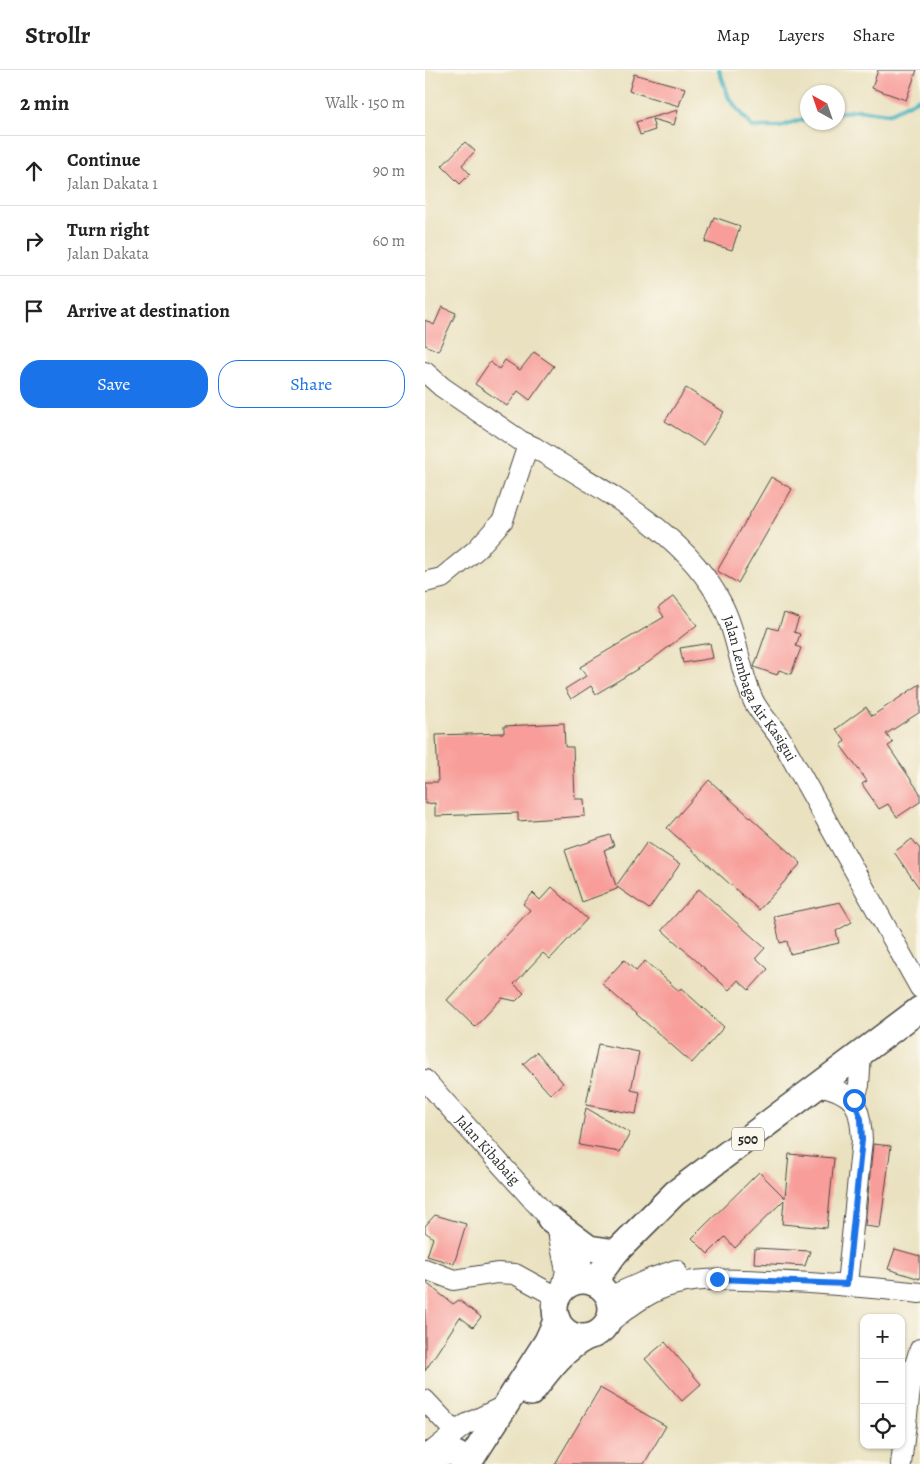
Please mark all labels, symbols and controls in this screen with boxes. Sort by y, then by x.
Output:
text: Strollr [25,19,90,51]
text: Map [717,23,750,47]
text: Layers [778,23,825,47]
text: Share [853,23,895,47]
north arrow [800,85,845,130]
text: 2 min [20,89,69,117]
text: Walk · 150 m [325,92,405,114]
text: Continue [67,147,141,173]
icon: ahead [20,157,48,185]
text: 90 m [373,160,405,182]
text: Jalan Dakata 1 [67,173,158,195]
text: Turn right [67,217,149,243]
icon: right [20,227,48,255]
text: 60 m [373,230,405,252]
text: Jalan Dakata [67,243,149,265]
icon: arrive [20,297,48,325]
text: Arrive at destination [67,298,230,324]
button: Save [20,360,208,408]
button: Share [218,360,405,408]
street label: Jalan Lembaga Air Kasigui [718,613,801,765]
route start [843,1089,866,1112]
street label: Jalan Kibabaig [451,1110,525,1190]
road number: 500 [732,1128,764,1150]
route end [706,1268,729,1291]
map controls [860,1314,905,1449]
button: + [860,1314,905,1359]
button: − [860,1359,905,1404]
button: locate [860,1404,905,1449]

